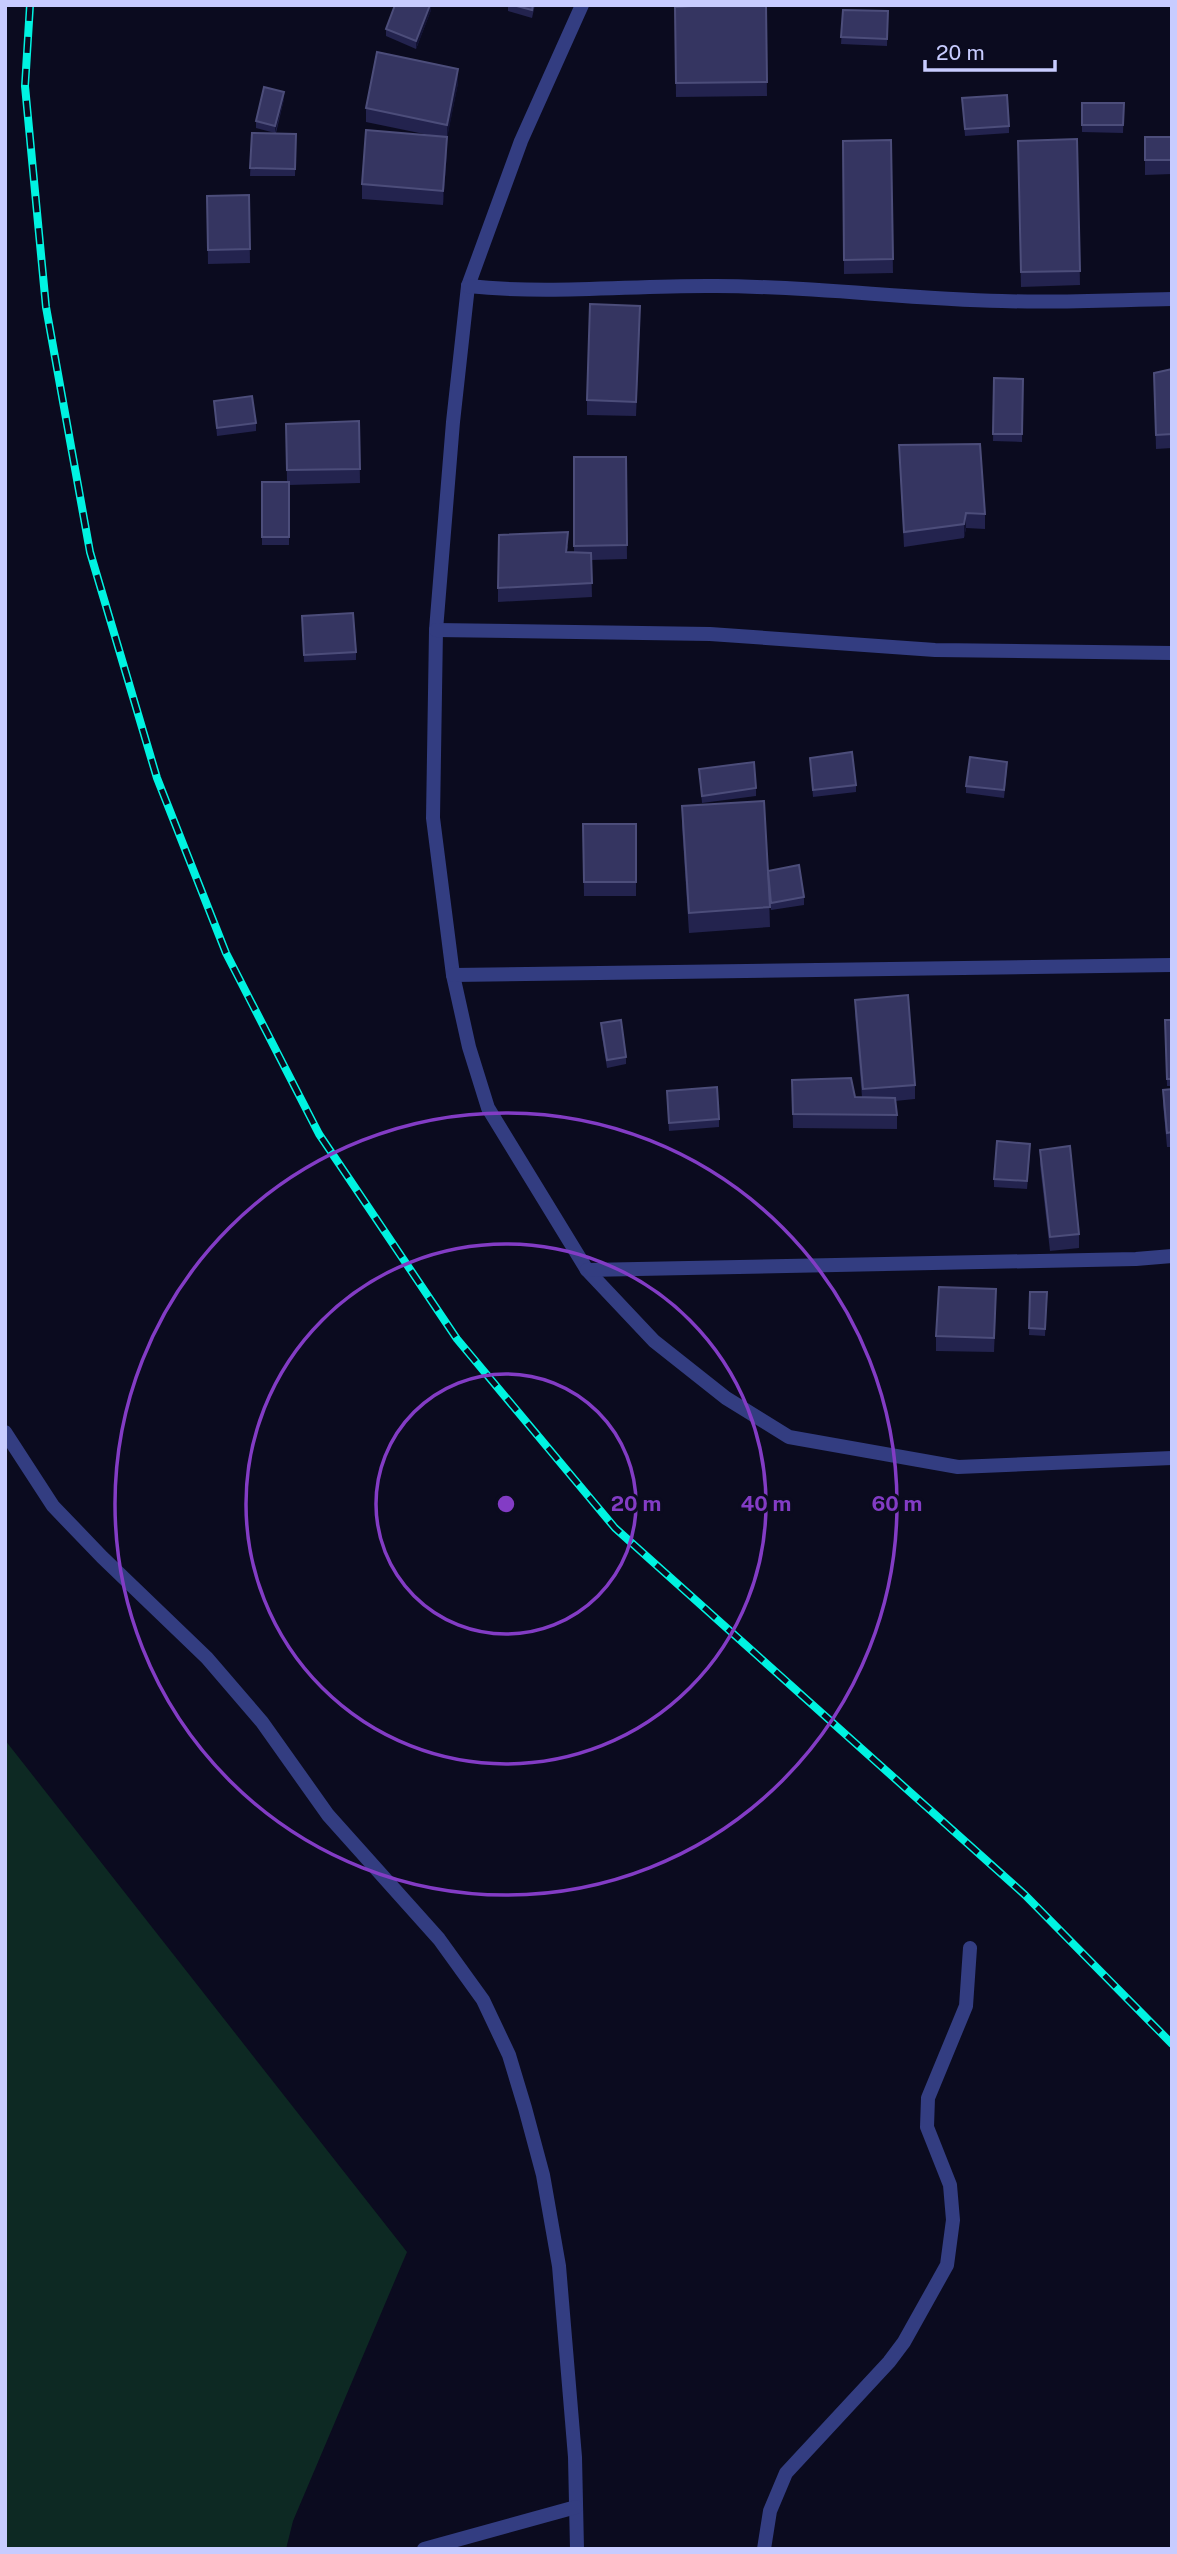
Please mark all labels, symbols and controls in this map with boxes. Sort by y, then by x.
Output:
scale bar [925,28,1054,72]
text: 20 m [936,40,985,65]
text: 20 m [611,1491,661,1516]
text: 40 m [741,1491,791,1516]
text: 60 m [872,1491,922,1516]
centre of rings [494,1492,518,1516]

